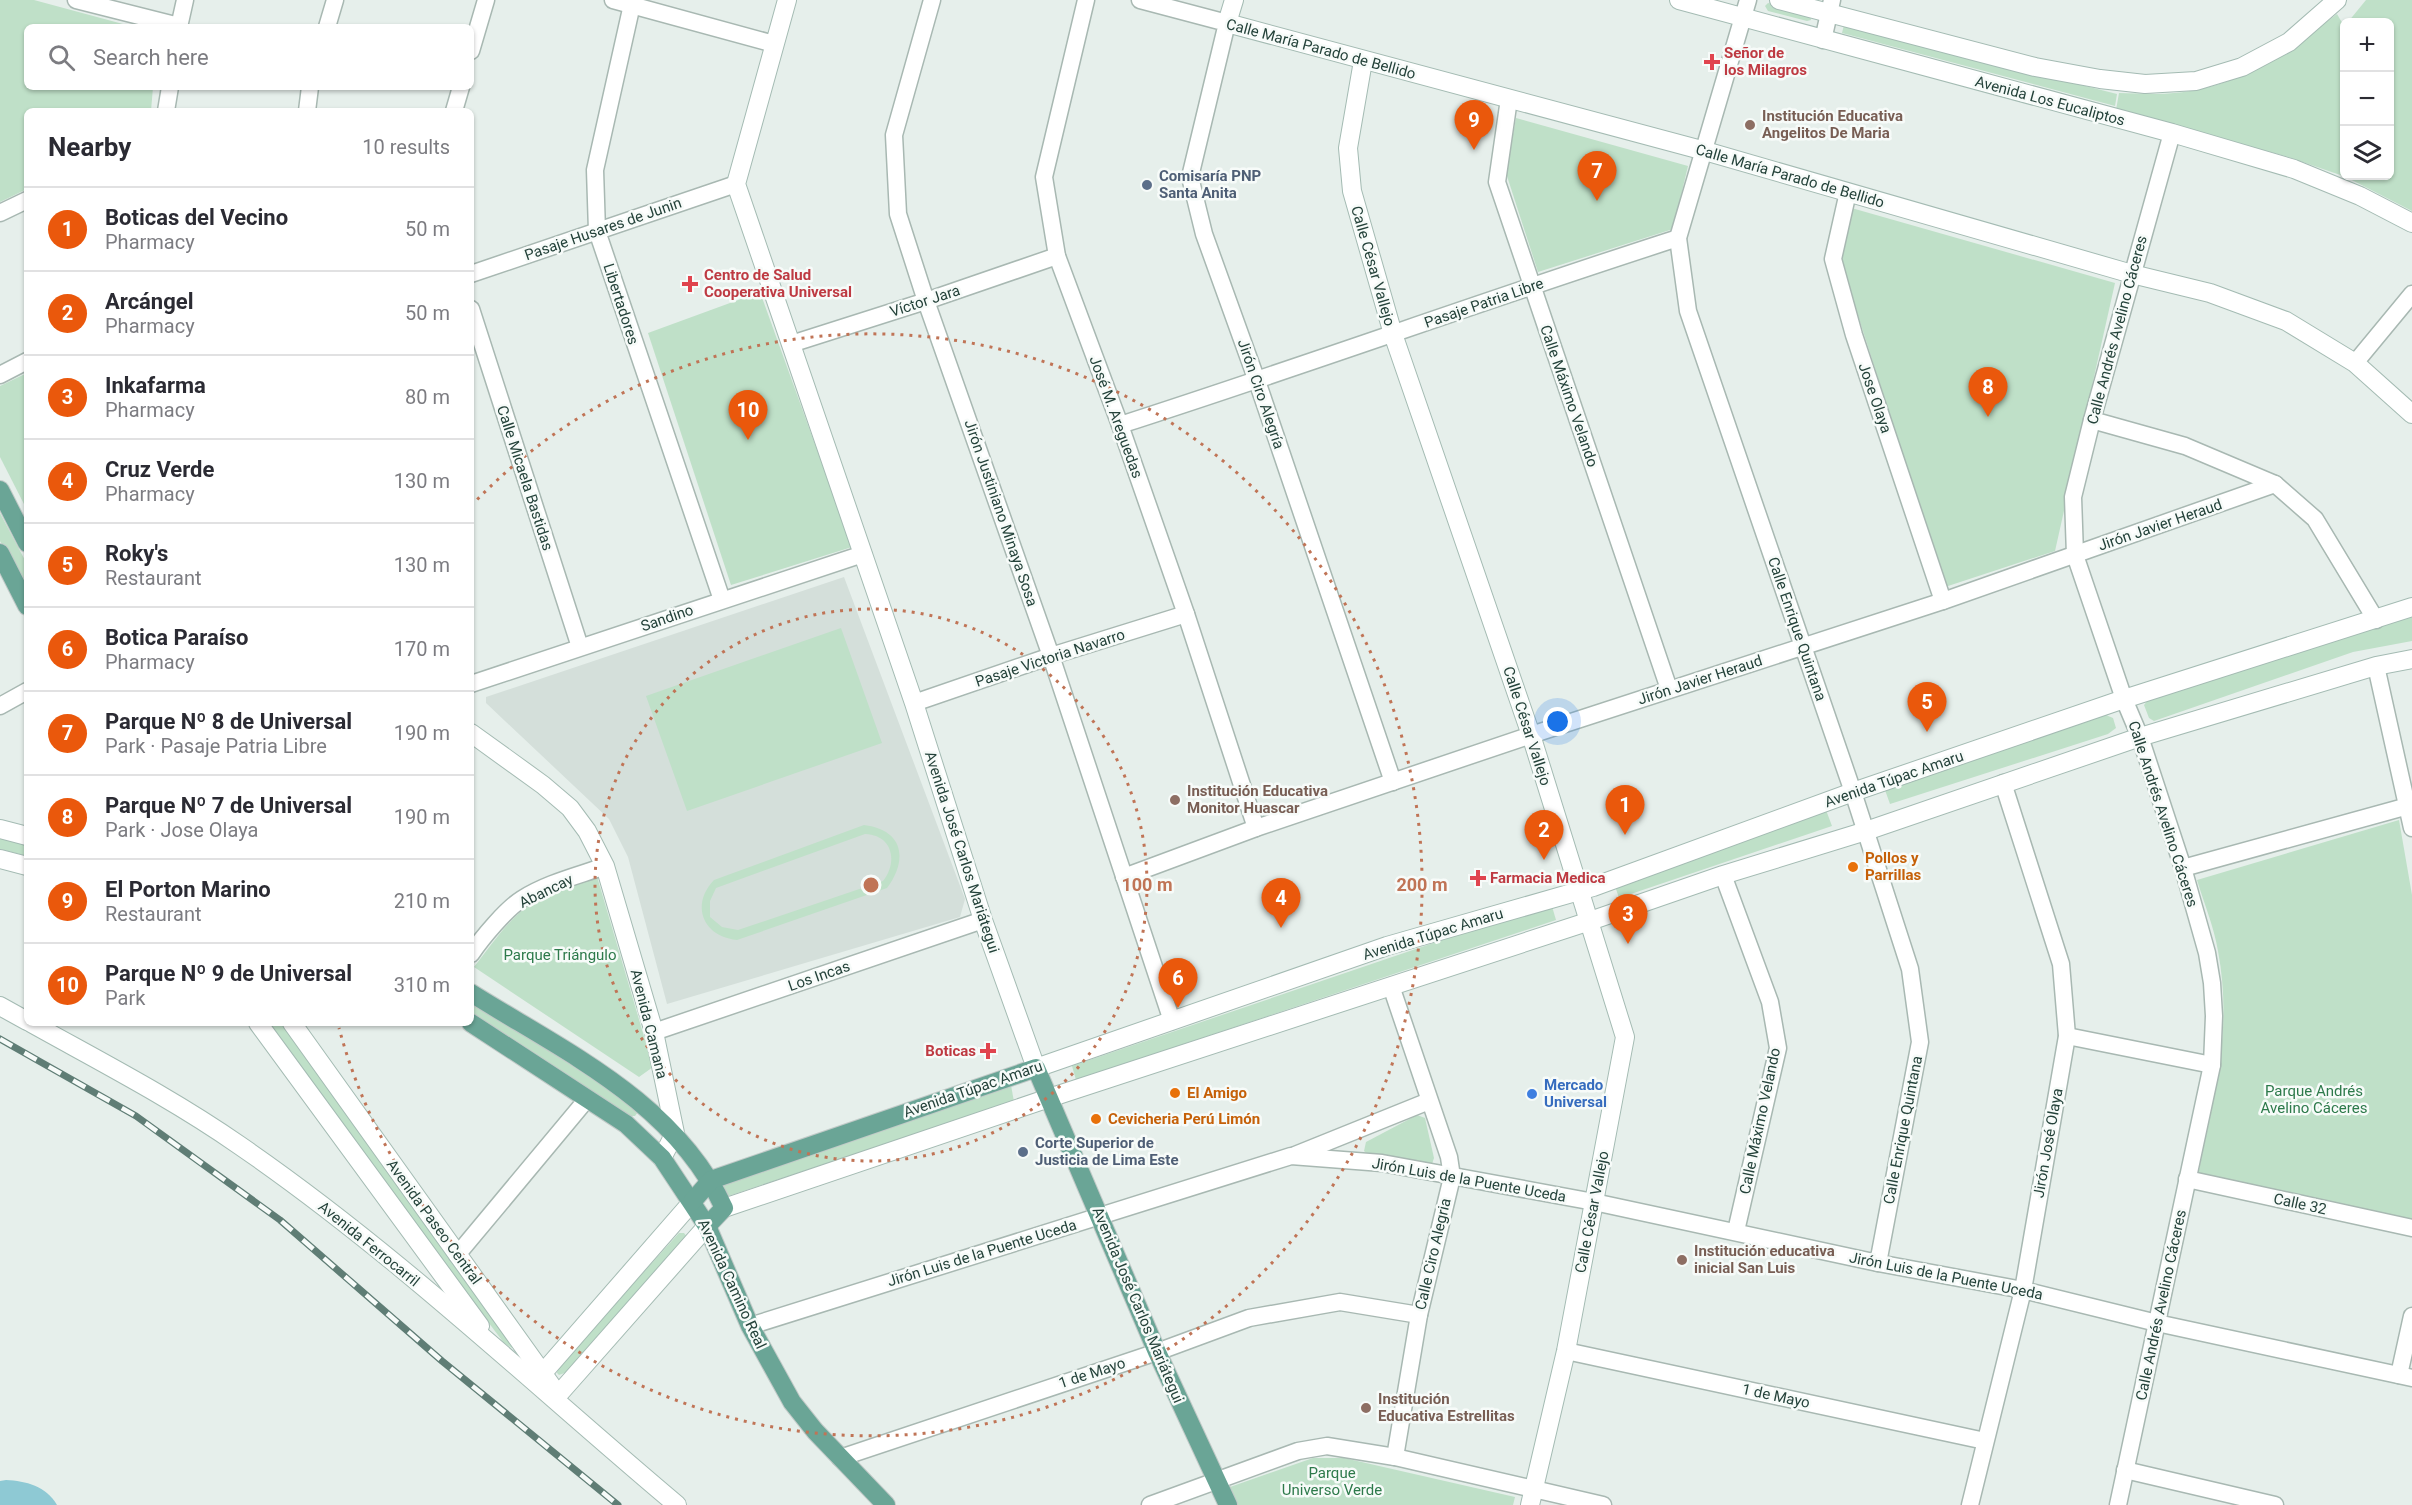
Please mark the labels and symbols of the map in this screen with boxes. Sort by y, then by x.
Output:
street label: Calle María Parado de Bellido [1224,15,1418,83]
place label: Señor de los Milagros [1724,44,1807,79]
marker: Señor de los Milagros [1705,55,1719,69]
street label: Avenida Los Eucaliptos [1973,72,2127,130]
pin: 9 [1454,100,1494,150]
place label: Institución Educativa Angelitos De Maria [1762,107,1903,142]
marker: Institución Educativa Angelitos De Maria [1743,118,1757,132]
street label: Calle María Parado de Bellido [1694,140,1886,212]
pin: 7 [1578,152,1616,201]
place label: Comisaría PNP Santa Anita [1159,167,1262,202]
marker: Comisaría PNP Santa Anita [1140,178,1154,192]
street label: Pasaje Husares de Junin [522,194,684,264]
street label: Calle César Vallejo [1347,204,1399,328]
street label: Calle Andrés Avelino Cáceres [2083,234,2151,426]
street label: Libertadores [599,261,643,347]
place label: Centro de Salud Cooperativa Universal [704,266,852,301]
street label: Pasaje Patria Libre [1422,274,1546,332]
marker: Centro de Salud Cooperativa Universal [681,275,699,293]
street label: Víctor Jara [888,281,962,321]
street label: Calle Máximo Velando [1536,323,1602,469]
street label: Jirón Ciro Alegría [1234,337,1288,451]
street label: José M. Areguedas [1086,353,1146,481]
street label: Jose Olaya [1855,360,1895,436]
pin: 8 [1968,368,2008,417]
pin: 10 [728,390,768,440]
street label: Calle Micaela Bastidas [493,403,557,553]
street label: Jirón Justiniano Minaya Sosa [961,417,1041,609]
street label: Jirón Javier Heraud [2096,495,2224,555]
street label: Calle Enrique Quintana [1764,555,1830,703]
street label: Sandino [638,601,696,635]
street label: Pasaje Victoria Navarro [973,625,1127,691]
street label: Jirón Javier Heraud [1636,651,1764,709]
street label: Calle César Vallejo [1499,664,1555,788]
pin: 5 [1908,682,1946,732]
your location [1543,707,1572,736]
street label: Calle Andrés Avelino Cáceres [2124,719,2202,909]
street label: Avenida Túpac Amaru [1822,747,1966,811]
street label: Avenida José Carlos Mariátegui [921,749,1003,955]
place label: Institución Educativa Monitor Huascar [1187,782,1328,817]
pin: 1 [1606,786,1644,835]
marker: Institución Educativa Monitor Huascar [1168,793,1182,807]
pin: 2 [1524,810,1564,860]
place label: Pollos y Parrillas [1865,849,1922,884]
marker: Pollos y Parrillas [1846,860,1860,874]
place label: Farmacia Medica [1490,869,1606,887]
street label: Abancay [516,870,576,912]
marker: Farmacia Medica [1471,871,1485,885]
text: 100 m [1121,874,1173,895]
text: 200 m [1396,874,1448,895]
centre of rings [861,875,881,895]
pin: 4 [1262,878,1300,928]
pin: 3 [1608,894,1648,944]
street label: Avenida Túpac Amaru [1361,904,1505,964]
park label: Parque Triángulo [503,946,617,964]
street label: Los Incas [786,957,852,995]
pin: 6 [1158,958,1198,1008]
street label: Avenida Camana [627,967,671,1081]
place label: Boticas [925,1042,976,1060]
marker: Boticas [981,1044,995,1058]
street label: Calle Máximo Velando [1736,1046,1784,1196]
street label: Calle Enrique Quintana [1880,1054,1926,1206]
street label: Avenida Túpac Amaru [901,1057,1045,1121]
place label: Mercado Universal [1544,1076,1607,1111]
park label: Parque Andrés Avelino Cáceres [2261,1082,2367,1117]
place label: El Amigo [1187,1084,1247,1102]
marker: El Amigo [1168,1086,1182,1100]
marker: Mercado Universal [1525,1087,1539,1101]
street label: Jirón José Olaya [2030,1087,2066,1199]
place label: Cevicheria Perú Limón [1108,1110,1260,1128]
marker: Cevicheria Perú Limón [1089,1112,1103,1126]
place label: Corte Superior de Justicia de Lima Este [1035,1134,1179,1169]
marker: Corte Superior de Justicia de Lima Este [1016,1145,1030,1159]
street label: Calle César Vallejo [1571,1149,1613,1275]
street label: Jirón Luis de la Puente Uceda [1370,1154,1568,1206]
street label: Avenida Paseo Central [383,1156,485,1288]
street label: Calle 32 [2272,1190,2328,1218]
street label: Calle Ciro Alegria [1411,1196,1455,1312]
street label: Avenida Ferrocarril [315,1198,423,1290]
street label: Avenida José Carlos Mariátegui [1088,1204,1188,1406]
street label: Calle Andrés Avelino Cáceres [2132,1208,2190,1402]
street label: Avenida Camino Real [694,1216,770,1352]
street label: Jirón Luis de la Puente Uceda [885,1216,1079,1290]
place label: Institución educativa inicial San Luis [1694,1242,1835,1277]
street label: Jirón Luis de la Puente Uceda [1848,1248,2044,1304]
marker: Institución educativa inicial San Luis [1675,1253,1689,1267]
street label: 1 de Mayo [1056,1354,1128,1392]
street label: 1 de Mayo [1740,1380,1812,1412]
place label: Institución Educativa Estrellitas [1378,1390,1515,1425]
marker: Institución Educativa Estrellitas [1359,1401,1373,1415]
park label: Parque Universo Verde [1282,1464,1382,1499]

